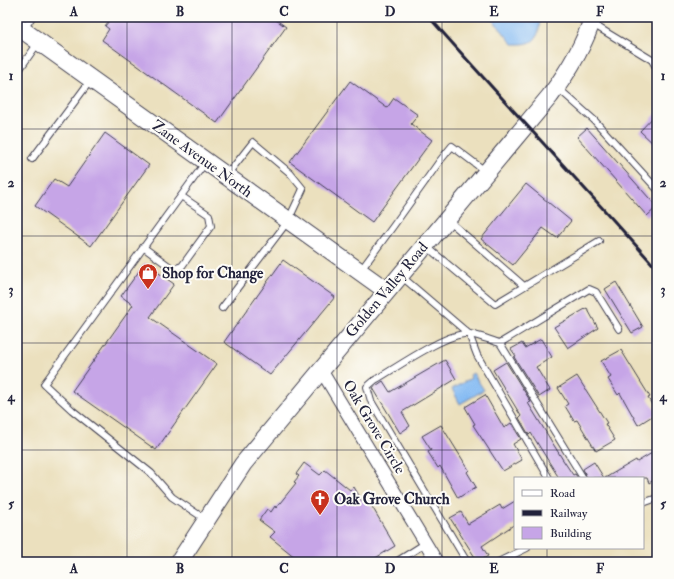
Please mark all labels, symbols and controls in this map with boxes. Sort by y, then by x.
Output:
text: A [69,4,79,20]
text: B [176,4,184,20]
text: C [279,4,289,20]
text: D [385,4,396,20]
text: E [489,4,499,20]
text: F [596,4,605,20]
text: 1 [9,68,14,84]
text: 1 [661,68,666,84]
street label: Zane Avenue North [148,116,256,202]
text: 2 [8,175,15,191]
text: 2 [660,175,667,191]
street label: Golden Valley Road [342,238,433,342]
shop icon: Shop for Change [137,262,159,290]
place label: Shop for Change [162,264,264,284]
text: 3 [9,282,14,298]
text: 3 [661,282,666,298]
street label: Oak Grove Circle [339,377,409,477]
text: 4 [6,389,15,405]
text: 4 [658,389,667,405]
legend [514,477,644,549]
text: Road [550,486,575,501]
church icon: Oak Grove Church [309,488,331,516]
place label: Oak Grove Church [334,490,450,509]
text: 5 [8,496,14,512]
text: 5 [660,496,666,512]
text: Railway [550,506,588,521]
text: Building [550,526,593,541]
text: A [69,561,79,577]
text: B [176,561,184,577]
text: C [279,561,289,577]
text: D [385,561,396,577]
text: E [489,561,499,577]
text: F [596,561,605,577]

